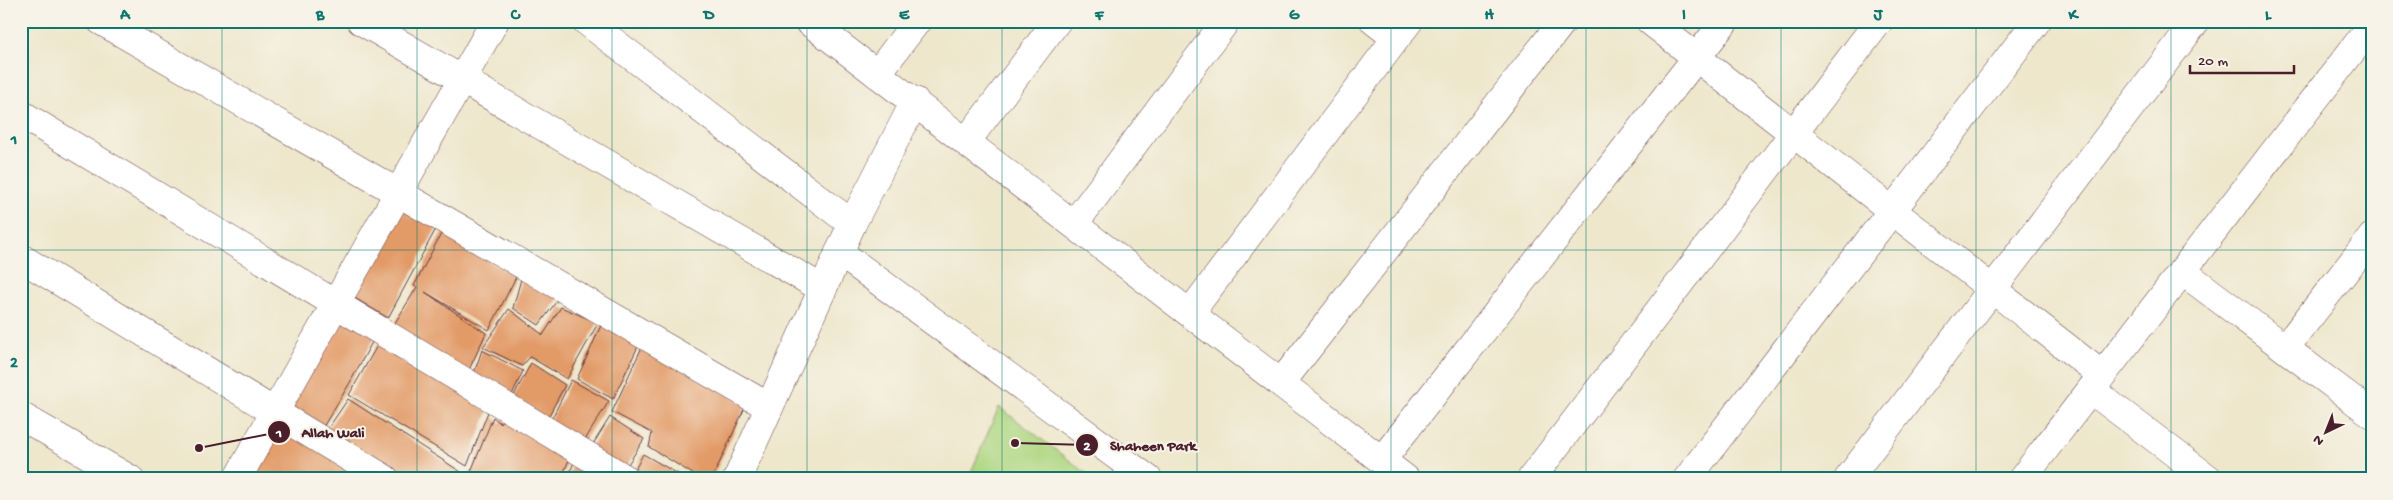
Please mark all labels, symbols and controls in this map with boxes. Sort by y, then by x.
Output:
text: A [119,7,131,26]
text: B [315,7,325,26]
text: C [510,7,521,26]
text: D [702,7,715,26]
text: E [899,7,910,26]
text: F [1094,7,1105,26]
text: G [1289,7,1300,26]
text: H [1484,7,1494,26]
text: I [1682,7,1686,26]
text: J [1873,7,1884,26]
text: K [2068,7,2080,26]
text: L [2265,7,2272,26]
scale bar [2190,42,2294,74]
text: 20 m [2198,53,2228,71]
text: 1 [10,132,17,151]
text: 2 [10,355,18,374]
north arrow [2300,408,2350,458]
callout: Allah Wali [267,417,375,447]
text: 1 [275,425,282,443]
text: Allah Wali [300,425,365,443]
callout: Shaheen Park [1075,430,1206,460]
text: N [2310,430,2328,449]
text: 2 [1083,438,1091,456]
text: Shaheen Park [1110,438,1198,456]

